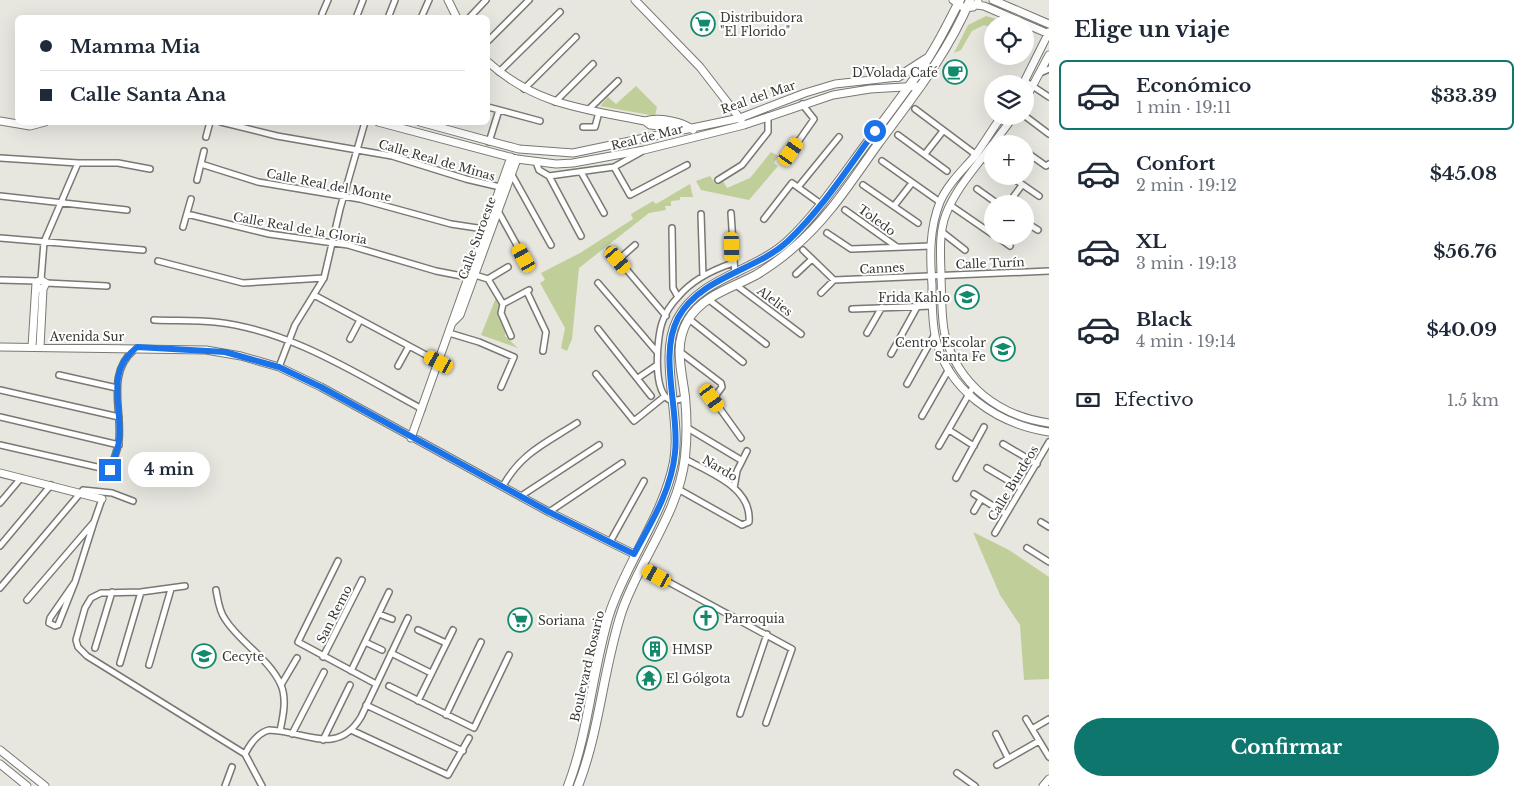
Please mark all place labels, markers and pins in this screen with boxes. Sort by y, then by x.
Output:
place label: Distribuidora "El Florido" [720,10,803,39]
supermarket icon: Distribuidora "El Florido" [690,11,716,37]
cafe icon: D'Volada Café [942,59,968,85]
place label: D'Volada Café [852,65,938,80]
school or university icon: Frida Kahlo [954,284,980,310]
place label: Frida Kahlo [878,290,950,305]
place label: Centro Escolar Santa Fe [895,335,986,364]
school or university icon: Centro Escolar Santa Fe [990,336,1016,362]
church icon: Parroquia [693,605,719,631]
supermarket icon: Soriana [507,607,533,633]
place label: Parroquia [724,611,785,626]
place label: Soriana [538,613,585,628]
building icon: HMSP [642,636,668,662]
place label: HMSP [672,642,712,657]
school or university icon: Cecyte [191,643,217,669]
place label: Cecyte [222,649,264,664]
temple icon: El Gólgota [636,665,662,691]
place label: El Gólgota [666,671,731,686]

